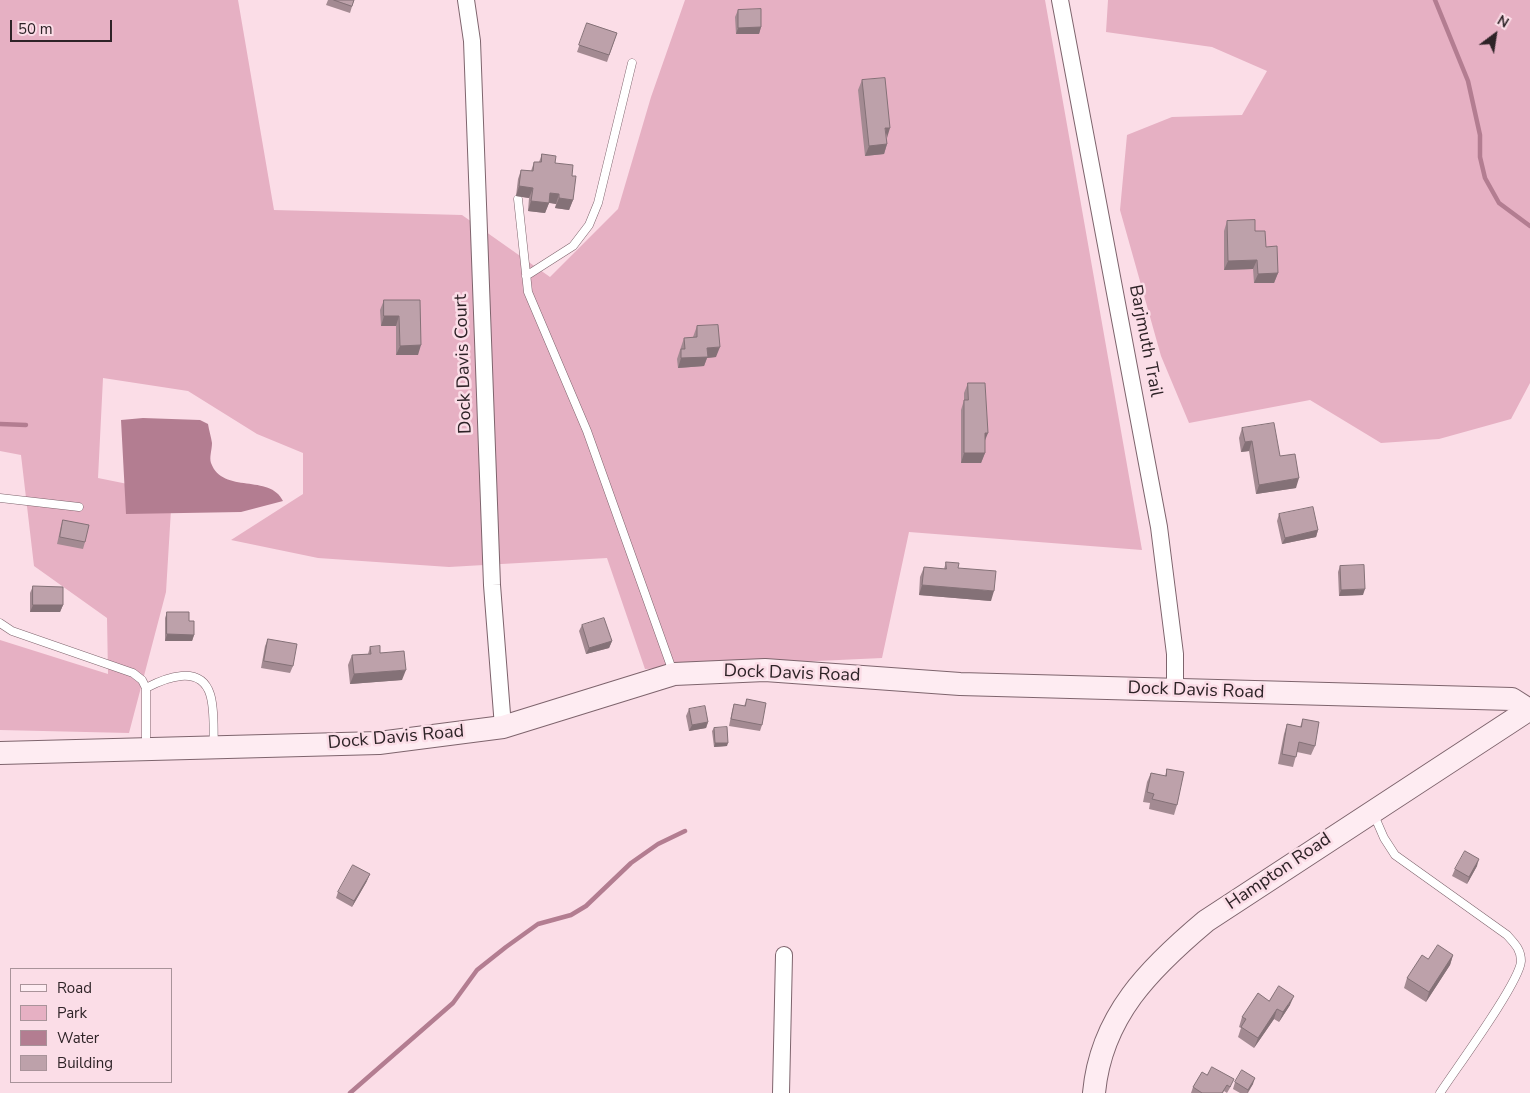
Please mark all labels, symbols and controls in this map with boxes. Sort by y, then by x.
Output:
scale bar [12,10,115,42]
north arrow [1470,10,1520,60]
text: N [1494,11,1512,33]
text: 50 m [18,19,53,39]
street label: Barjmuth Trail [1124,283,1166,399]
street label: Dock Davis Court [451,294,477,434]
street label: Dock Davis Road [723,661,861,687]
street label: Dock Davis Road [1127,678,1265,704]
street label: Dock Davis Road [327,721,465,755]
street label: Hampton Road [1222,829,1336,915]
legend [10,968,172,1083]
text: Road [57,978,92,998]
text: Park [57,1003,87,1023]
text: Water [57,1028,99,1048]
text: Building [57,1053,113,1073]

